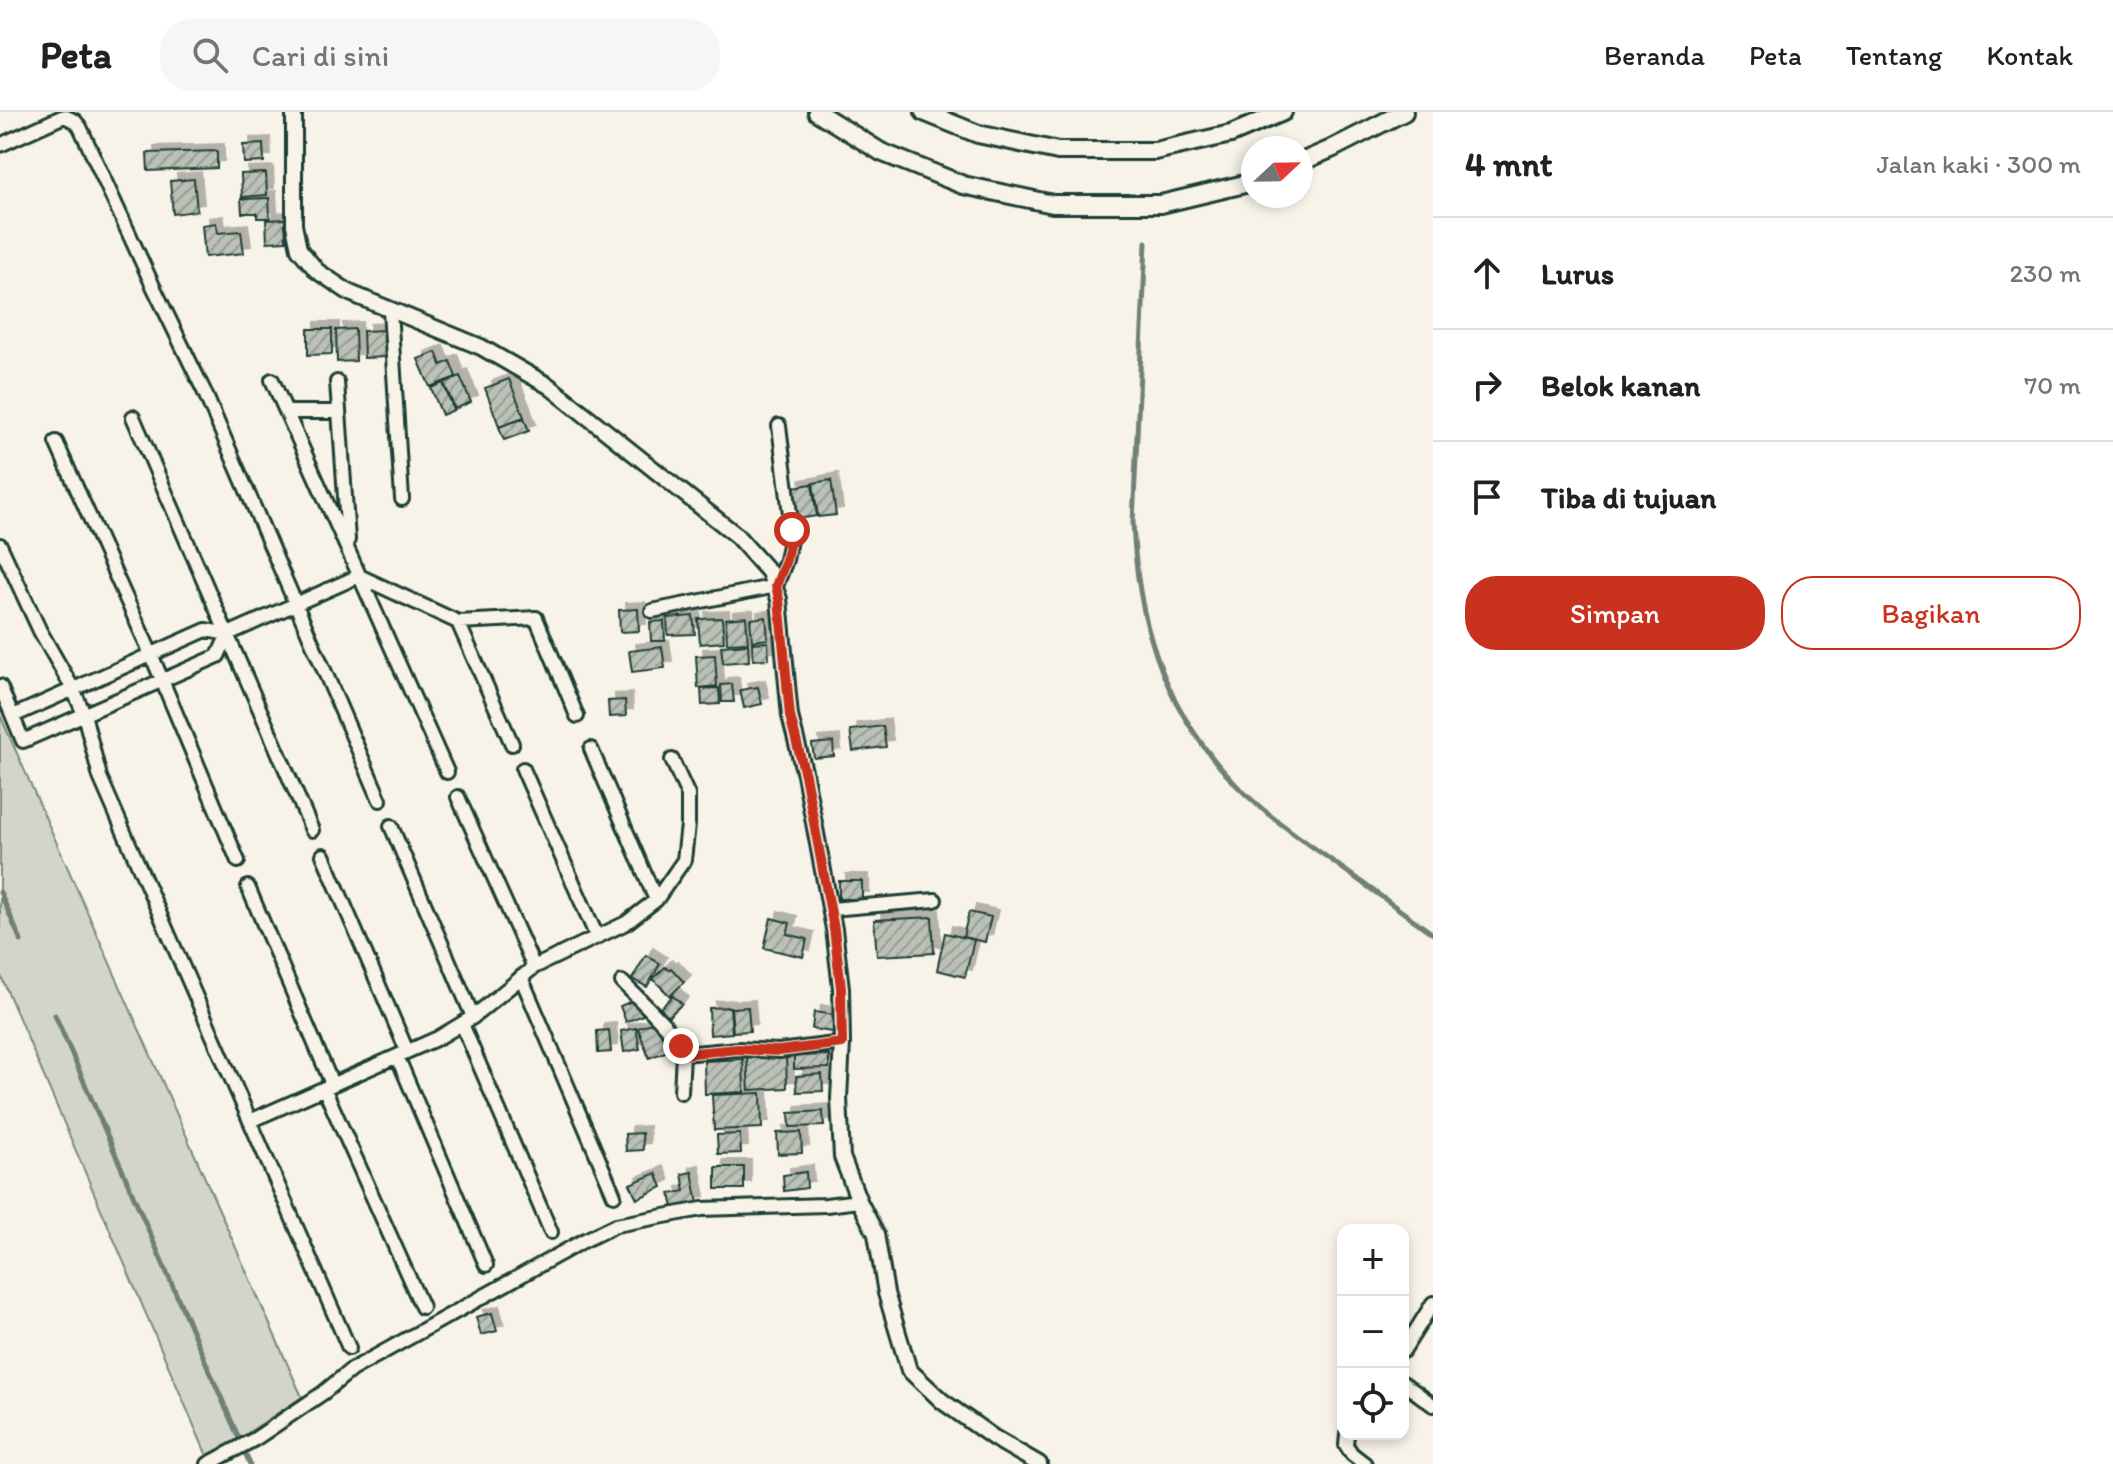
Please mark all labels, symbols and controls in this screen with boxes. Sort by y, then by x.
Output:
search box [160,19,720,91]
text: Peta [40,32,112,78]
icon: search [188,33,232,77]
text: Cari di sini [252,37,389,74]
text: Beranda [1604,38,1705,72]
text: Peta [1749,38,1802,72]
text: Tentang [1846,38,1942,72]
text: Kontak [1986,38,2073,72]
north arrow [1241,136,1313,208]
text: 4 mnt [1465,144,1553,185]
text: Jalan kaki · 300 m [1877,148,2081,180]
icon: ahead [1465,251,1509,295]
text: Lurus [1541,255,1614,292]
text: 230 m [2009,257,2081,289]
icon: right [1465,363,1509,407]
text: Belok kanan [1541,367,1700,404]
text: 70 m [2024,369,2081,401]
icon: arrive [1465,475,1509,519]
text: Tiba di tujuan [1541,479,1716,516]
route start [774,512,810,548]
button: Simpan [1465,576,1765,650]
button: Bagikan [1781,576,2081,650]
route end [663,1028,699,1064]
map controls [1337,1224,1409,1440]
button: + [1337,1224,1409,1296]
button: − [1337,1296,1409,1368]
button: locate [1337,1368,1409,1440]

